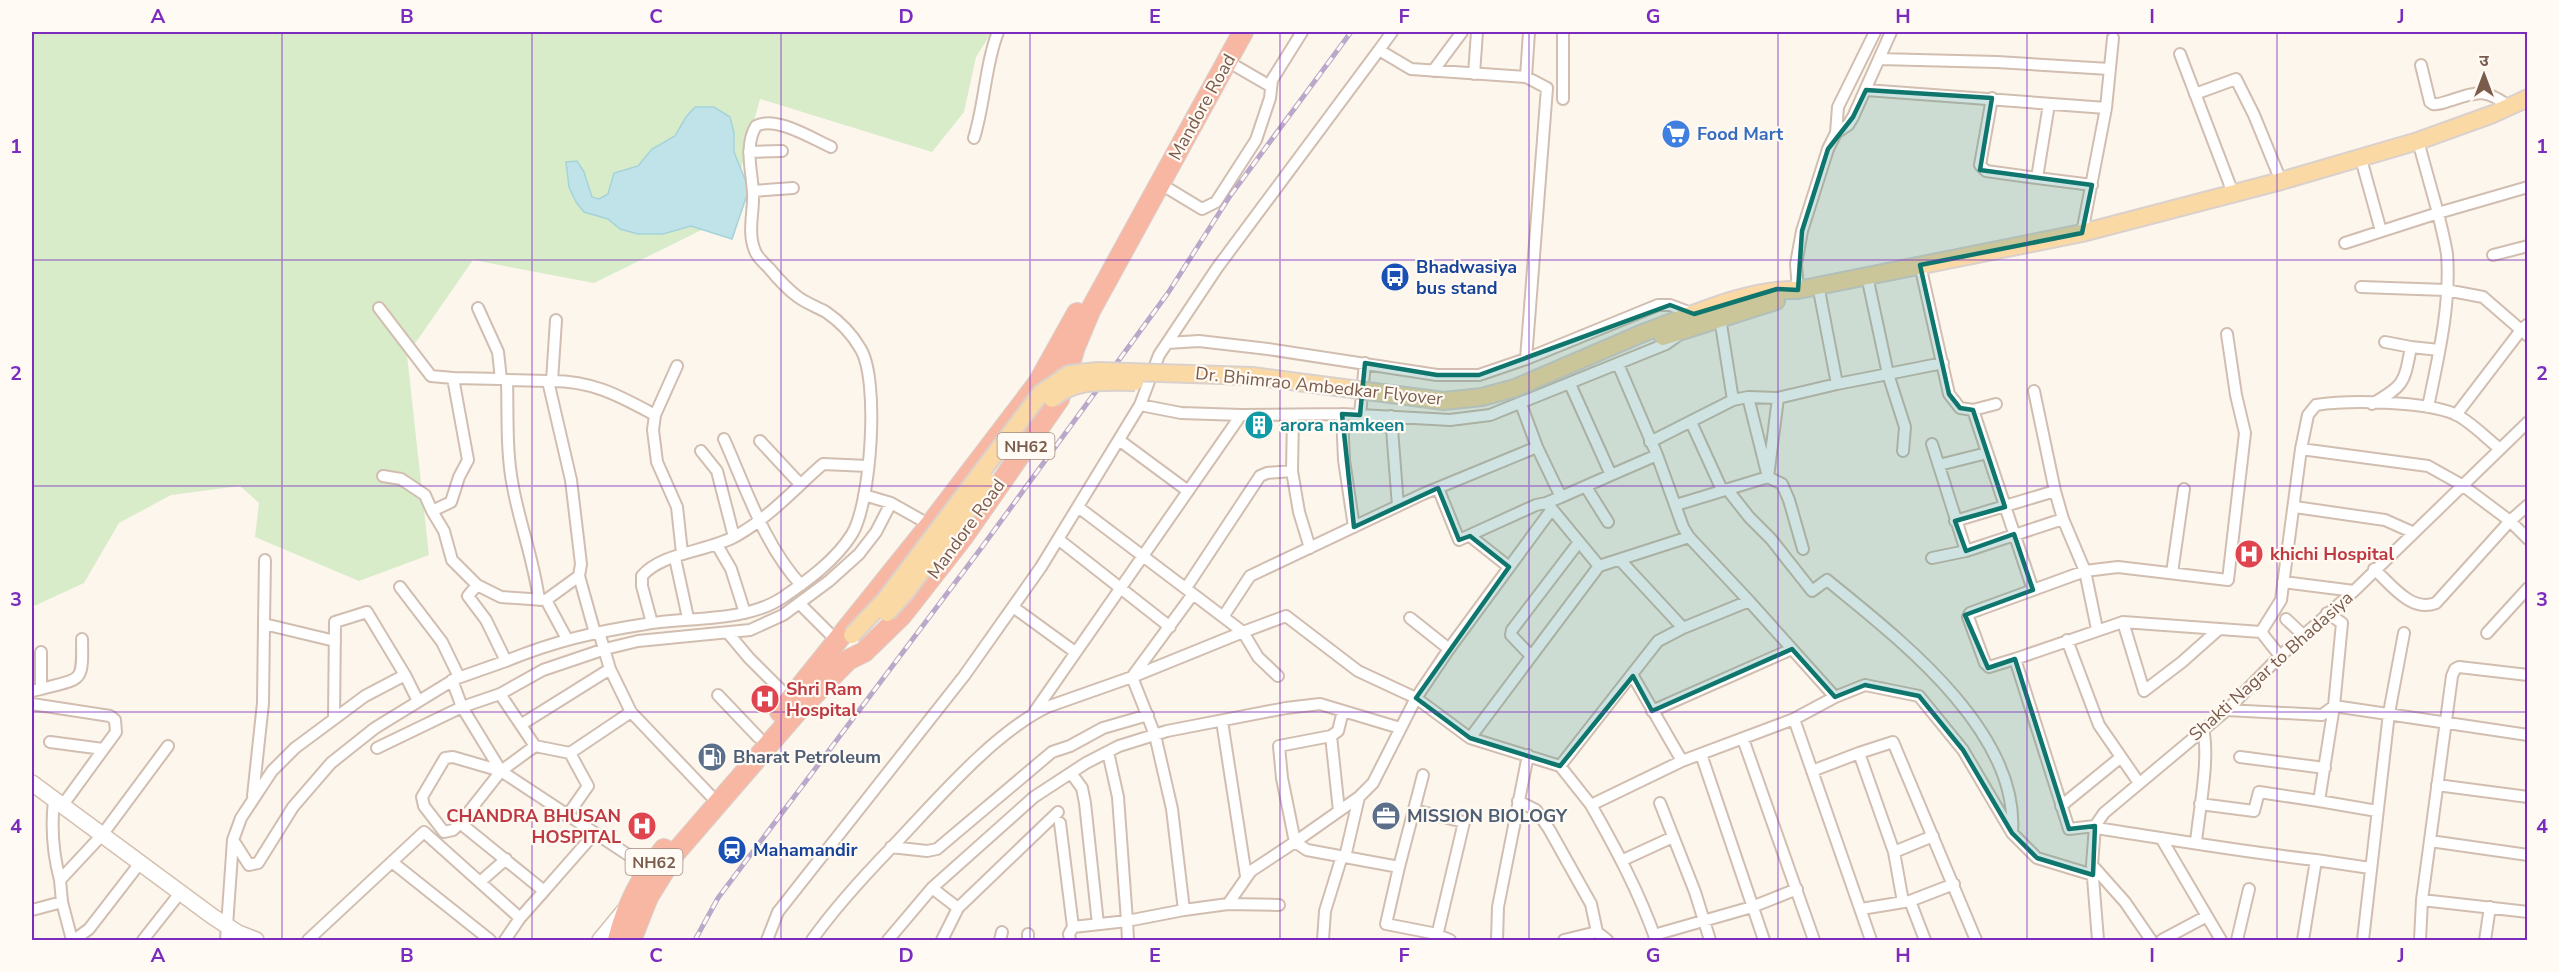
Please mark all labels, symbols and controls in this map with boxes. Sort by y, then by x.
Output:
text: A [151,3,166,30]
text: B [400,3,414,30]
text: C [649,3,663,30]
text: D [898,3,914,30]
text: E [1149,3,1161,30]
text: F [1398,3,1410,30]
text: G [1646,3,1660,30]
text: H [1895,3,1911,30]
text: I [2149,3,2155,30]
text: J [2396,3,2405,30]
north arrow [2454,45,2514,105]
street label: Mandore Road [1163,50,1241,164]
text: उ [2479,50,2489,72]
supermarket icon: Food Mart [1660,118,1692,150]
place label: Food Mart [1697,122,1783,146]
text: 1 [10,133,22,160]
text: 1 [2536,133,2548,160]
place label: Bhadwasiya bus stand [1416,255,1517,300]
bus stop icon: Bhadwasiya bus stand [1379,261,1411,293]
text: 2 [10,360,22,387]
text: 2 [2536,360,2548,387]
street label: Dr. Bhimrao Ambedkar Flyover [1194,361,1444,411]
building icon: arora namkeen [1243,409,1275,441]
place label: arora namkeen [1280,413,1404,437]
road number: NH62 [998,433,1054,459]
street label: Mandore Road [922,474,1010,584]
hospital icon: khichi Hospital [2233,538,2265,570]
place label: khichi Hospital [2270,542,2394,566]
text: 3 [10,586,22,613]
street label: Shakti Nagar to Bhadasiya [2184,586,2358,746]
text: 3 [2536,586,2548,613]
place label: Shri Ram Hospital [786,677,862,722]
hospital icon: Shri Ram Hospital [749,683,781,715]
fuel station icon: Bharat Petroleum [696,741,728,773]
place label: Bharat Petroleum [733,745,881,769]
office icon: MISSION BIOLOGY [1370,800,1402,832]
place label: CHANDRA BHUSAN HOSPITAL [446,804,621,849]
place label: MISSION BIOLOGY [1407,804,1568,828]
hospital icon: CHANDRA BHUSAN HOSPITAL [626,810,658,842]
text: 4 [10,813,22,840]
text: 4 [2536,813,2548,840]
station icon: Mahamandir [716,834,748,866]
place label: Mahamandir [753,838,857,862]
road number: NH62 [626,849,682,875]
text: A [151,942,166,969]
text: B [400,942,414,969]
text: C [649,942,663,969]
text: D [898,942,914,969]
text: E [1149,942,1161,969]
text: F [1398,942,1410,969]
text: G [1646,942,1660,969]
text: H [1895,942,1911,969]
text: I [2149,942,2155,969]
text: J [2396,942,2405,969]

